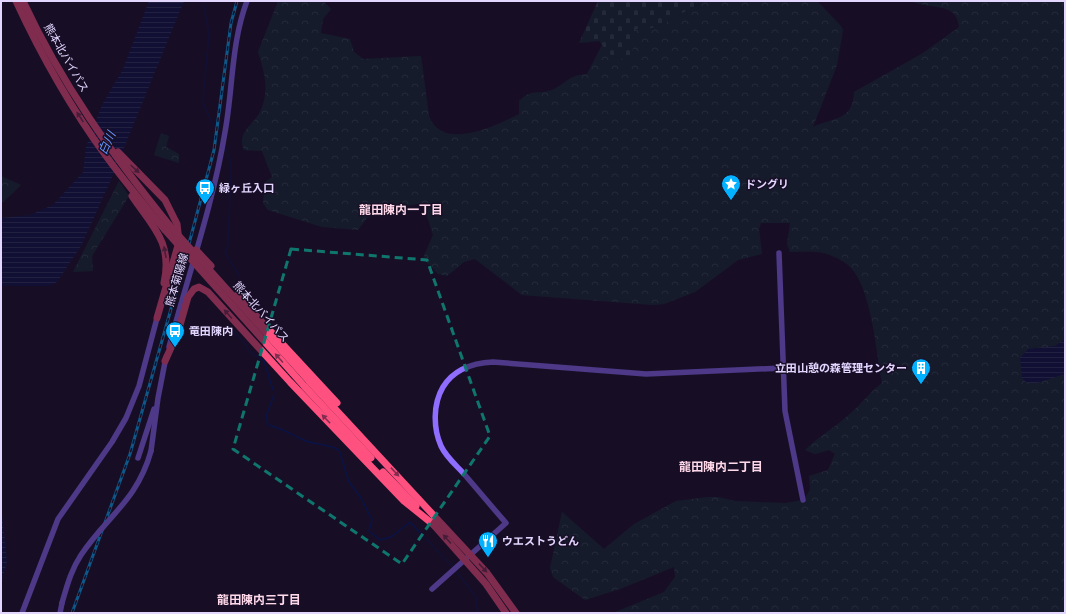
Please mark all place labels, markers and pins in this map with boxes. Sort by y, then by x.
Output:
place icon: ドングリ [720,173,742,201]
bus stop icon: 緑ヶ丘入口 [194,177,216,205]
place label: ドングリ [745,177,789,192]
place label: 緑ヶ丘入口 [219,181,274,196]
bus stop icon: 竜田陳内 [164,320,186,348]
place label: 竜田陳内 [189,324,233,339]
building icon: 立田山憩の森管理センター [910,357,932,385]
place label: 立田山憩の森管理センター [775,361,907,376]
restaurant icon: ウエストうどん [477,530,499,558]
place label: ウエストうどん [502,534,579,549]

